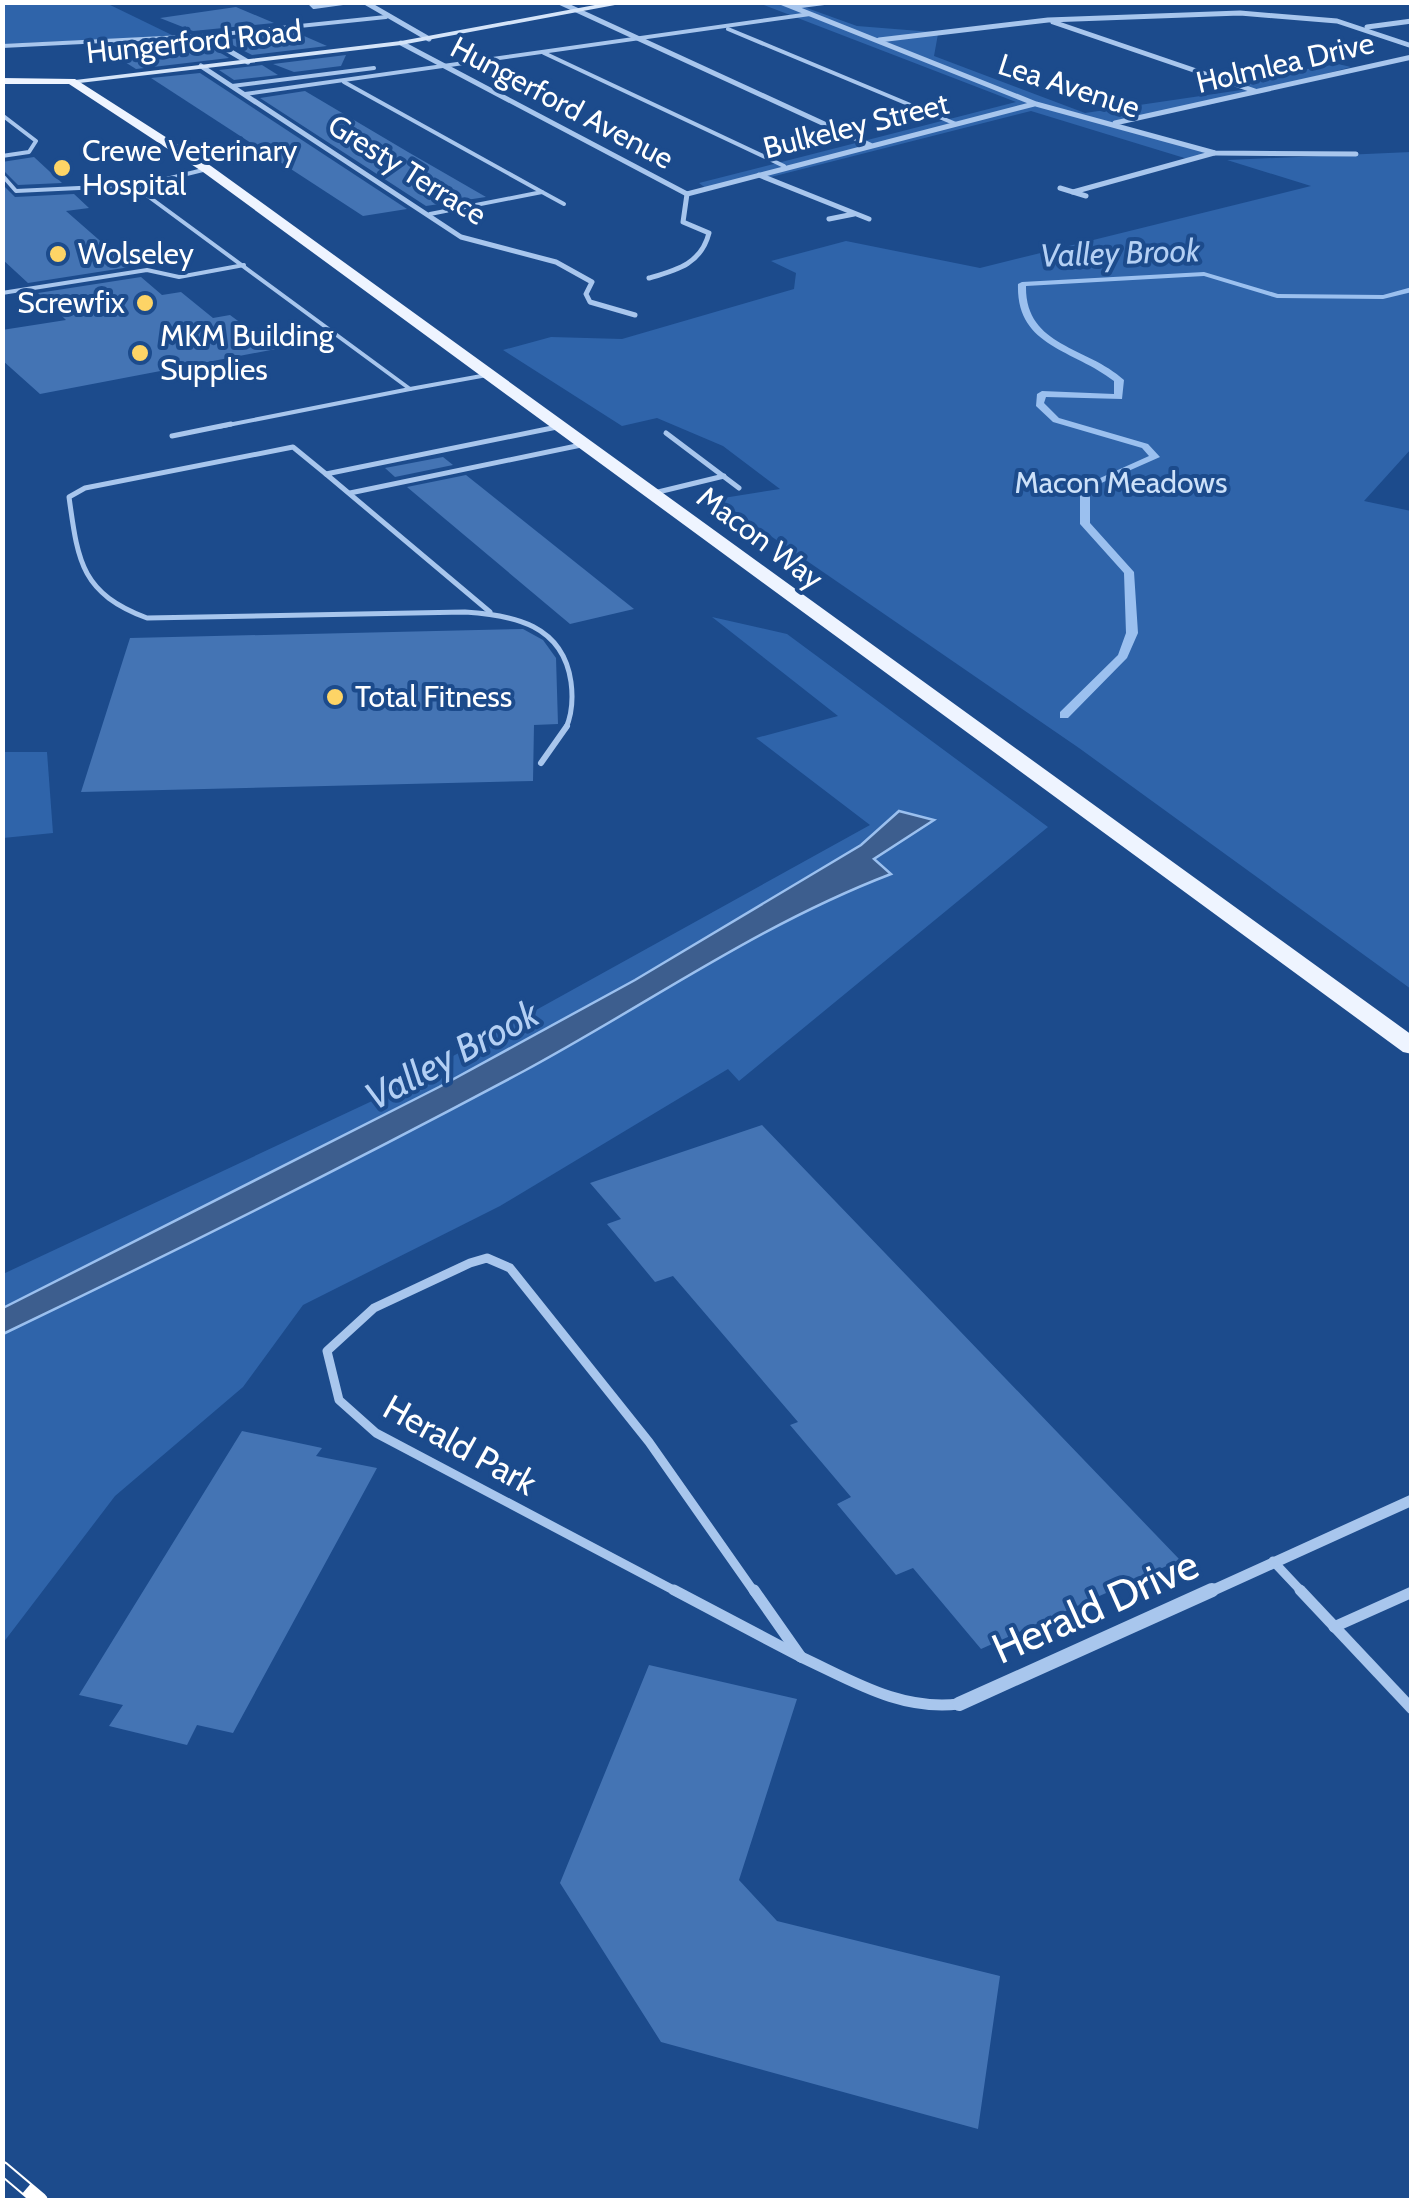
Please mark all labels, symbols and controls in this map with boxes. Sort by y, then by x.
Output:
street label: Hungerford Road [84,12,304,71]
street label: Holmlea Drive [1192,24,1377,101]
street label: Hungerford Avenue [445,28,680,177]
street label: Lea Avenue [994,45,1144,126]
street label: Bulkeley Street [759,85,952,166]
street label: Gresty Terrace [321,106,493,233]
place label: Crewe Veterinary Hospital [82,132,297,203]
marker: Crewe Veterinary Hospital [51,157,73,179]
water label: Valley Brook [1040,230,1202,275]
place label: Wolseley [78,235,194,272]
marker: Wolseley [47,243,69,265]
place label: Screwfix [17,284,125,321]
marker: Screwfix [134,292,156,314]
place label: MKM Building Supplies [160,317,335,388]
marker: MKM Building Supplies [129,342,151,364]
park label: Macon Meadows [1015,464,1227,501]
street label: Macon Way [690,478,831,597]
place label: Total Fitness [355,678,512,715]
marker: Total Fitness [324,686,346,708]
water label: Valley Brook [357,989,548,1120]
street label: Herald Park [376,1385,545,1504]
street label: Herald Drive [984,1537,1206,1675]

